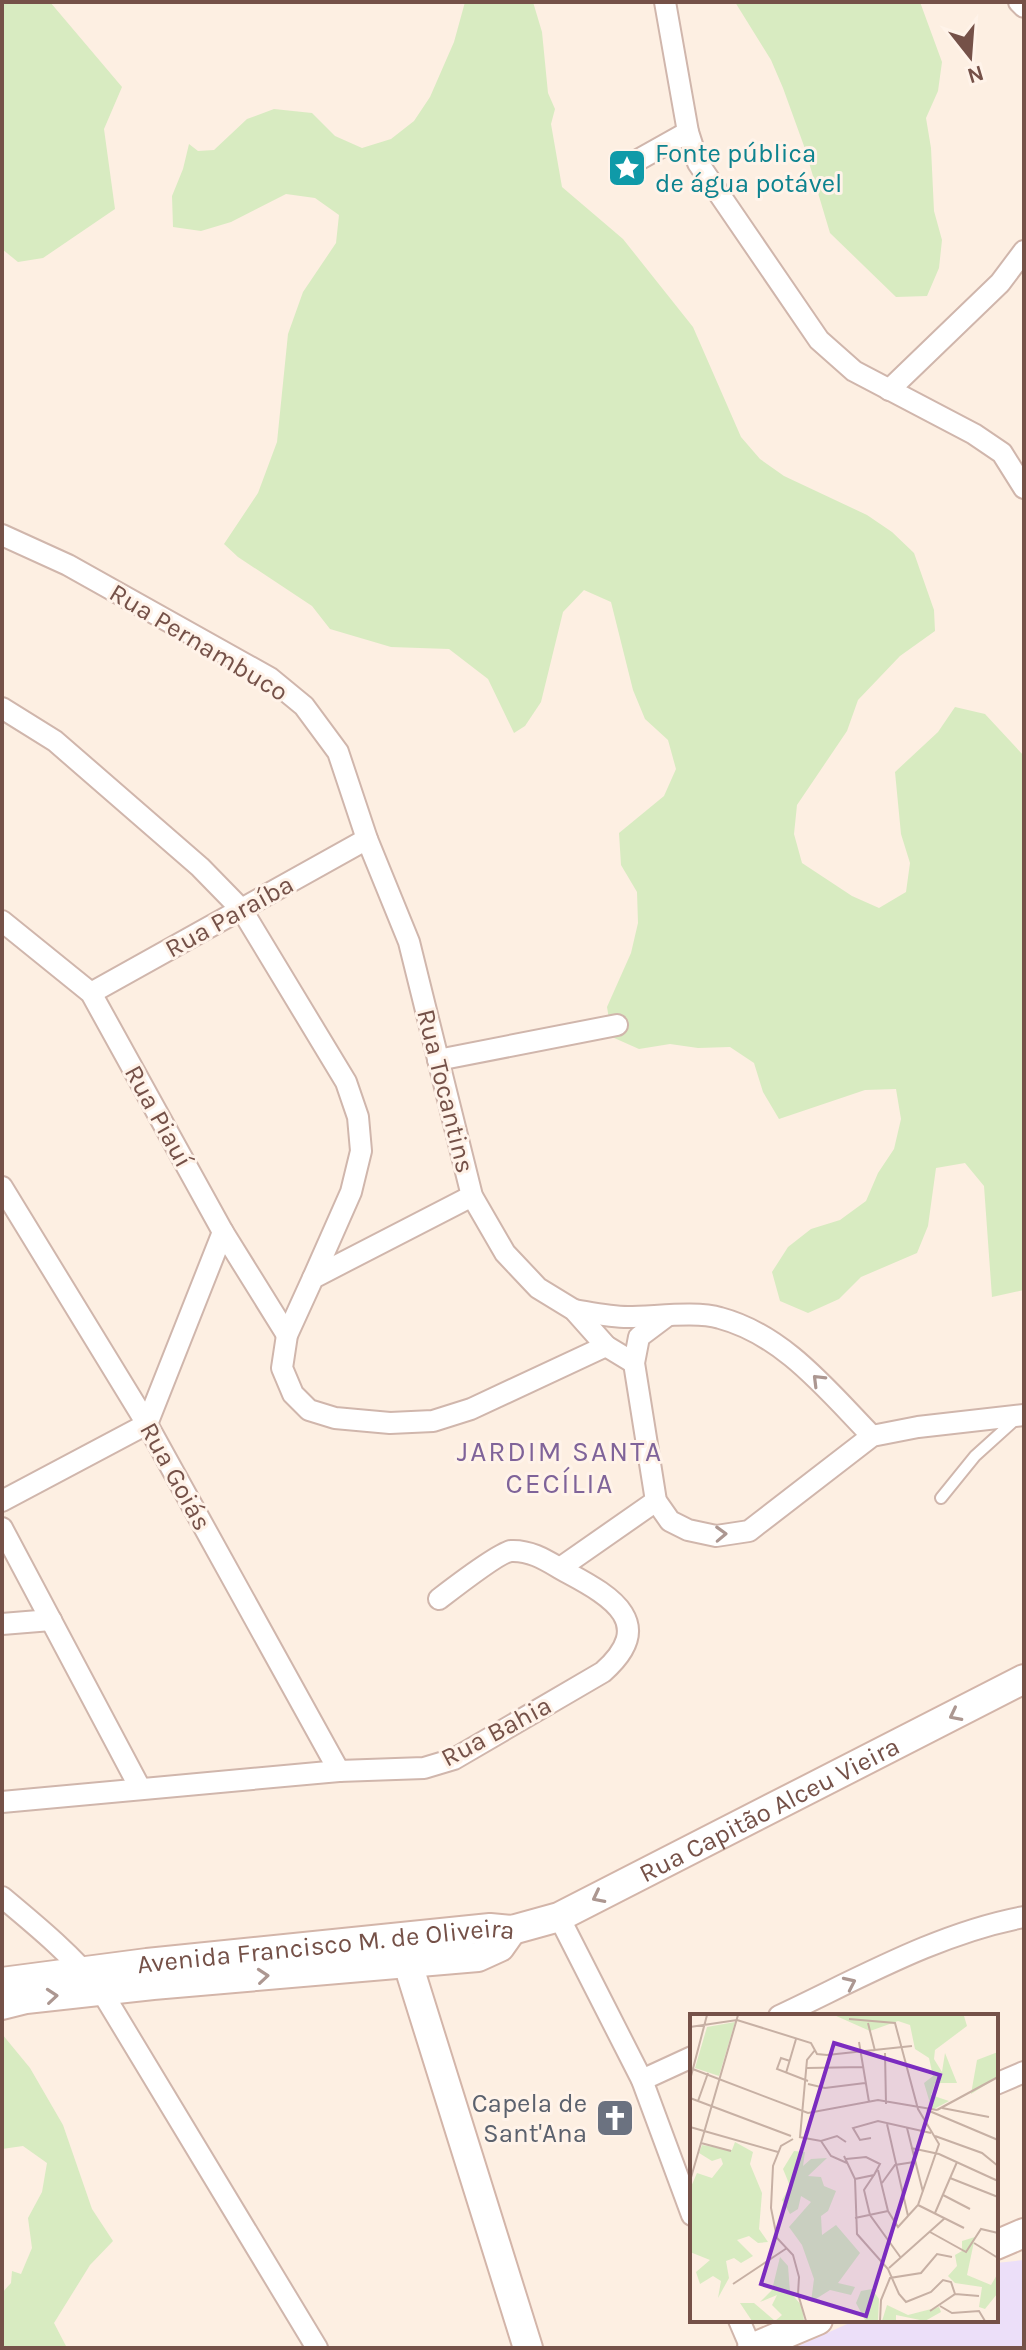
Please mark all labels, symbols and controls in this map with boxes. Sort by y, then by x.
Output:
north arrow [930,16,1010,96]
text: N [964,59,987,89]
place label: Fonte pública de água potável [655,138,842,199]
place icon: Fonte pública de água potável [606,147,648,189]
street label: Rua Pernambuco [104,577,293,708]
street label: Rua Paraíba [160,868,299,964]
street label: Rua Tocantins [410,1006,481,1176]
street label: Rua Piauí [118,1060,199,1173]
one-way arrow [813,1375,827,1389]
street label: Rua Goiás [133,1417,218,1536]
district label: JARDIM SANTA CECÍLIA [457,1435,663,1500]
one-way arrow [715,1526,728,1543]
street label: Rua Bahia [436,1689,557,1773]
one-way arrow [948,1705,963,1721]
street label: Rua Capitão Alceu Vieira [634,1730,905,1889]
one-way arrow [592,1887,607,1902]
street label: Avenida Francisco M. de Oliveira [135,1913,516,1980]
one-way arrow [257,1968,270,1985]
one-way arrow [842,1977,856,1993]
one-way arrow [46,1988,59,2005]
inset map [690,2014,998,2322]
place label: Capela de Sant'Ana [472,2088,587,2149]
church icon: Capela de Sant'Ana [594,2097,636,2139]

